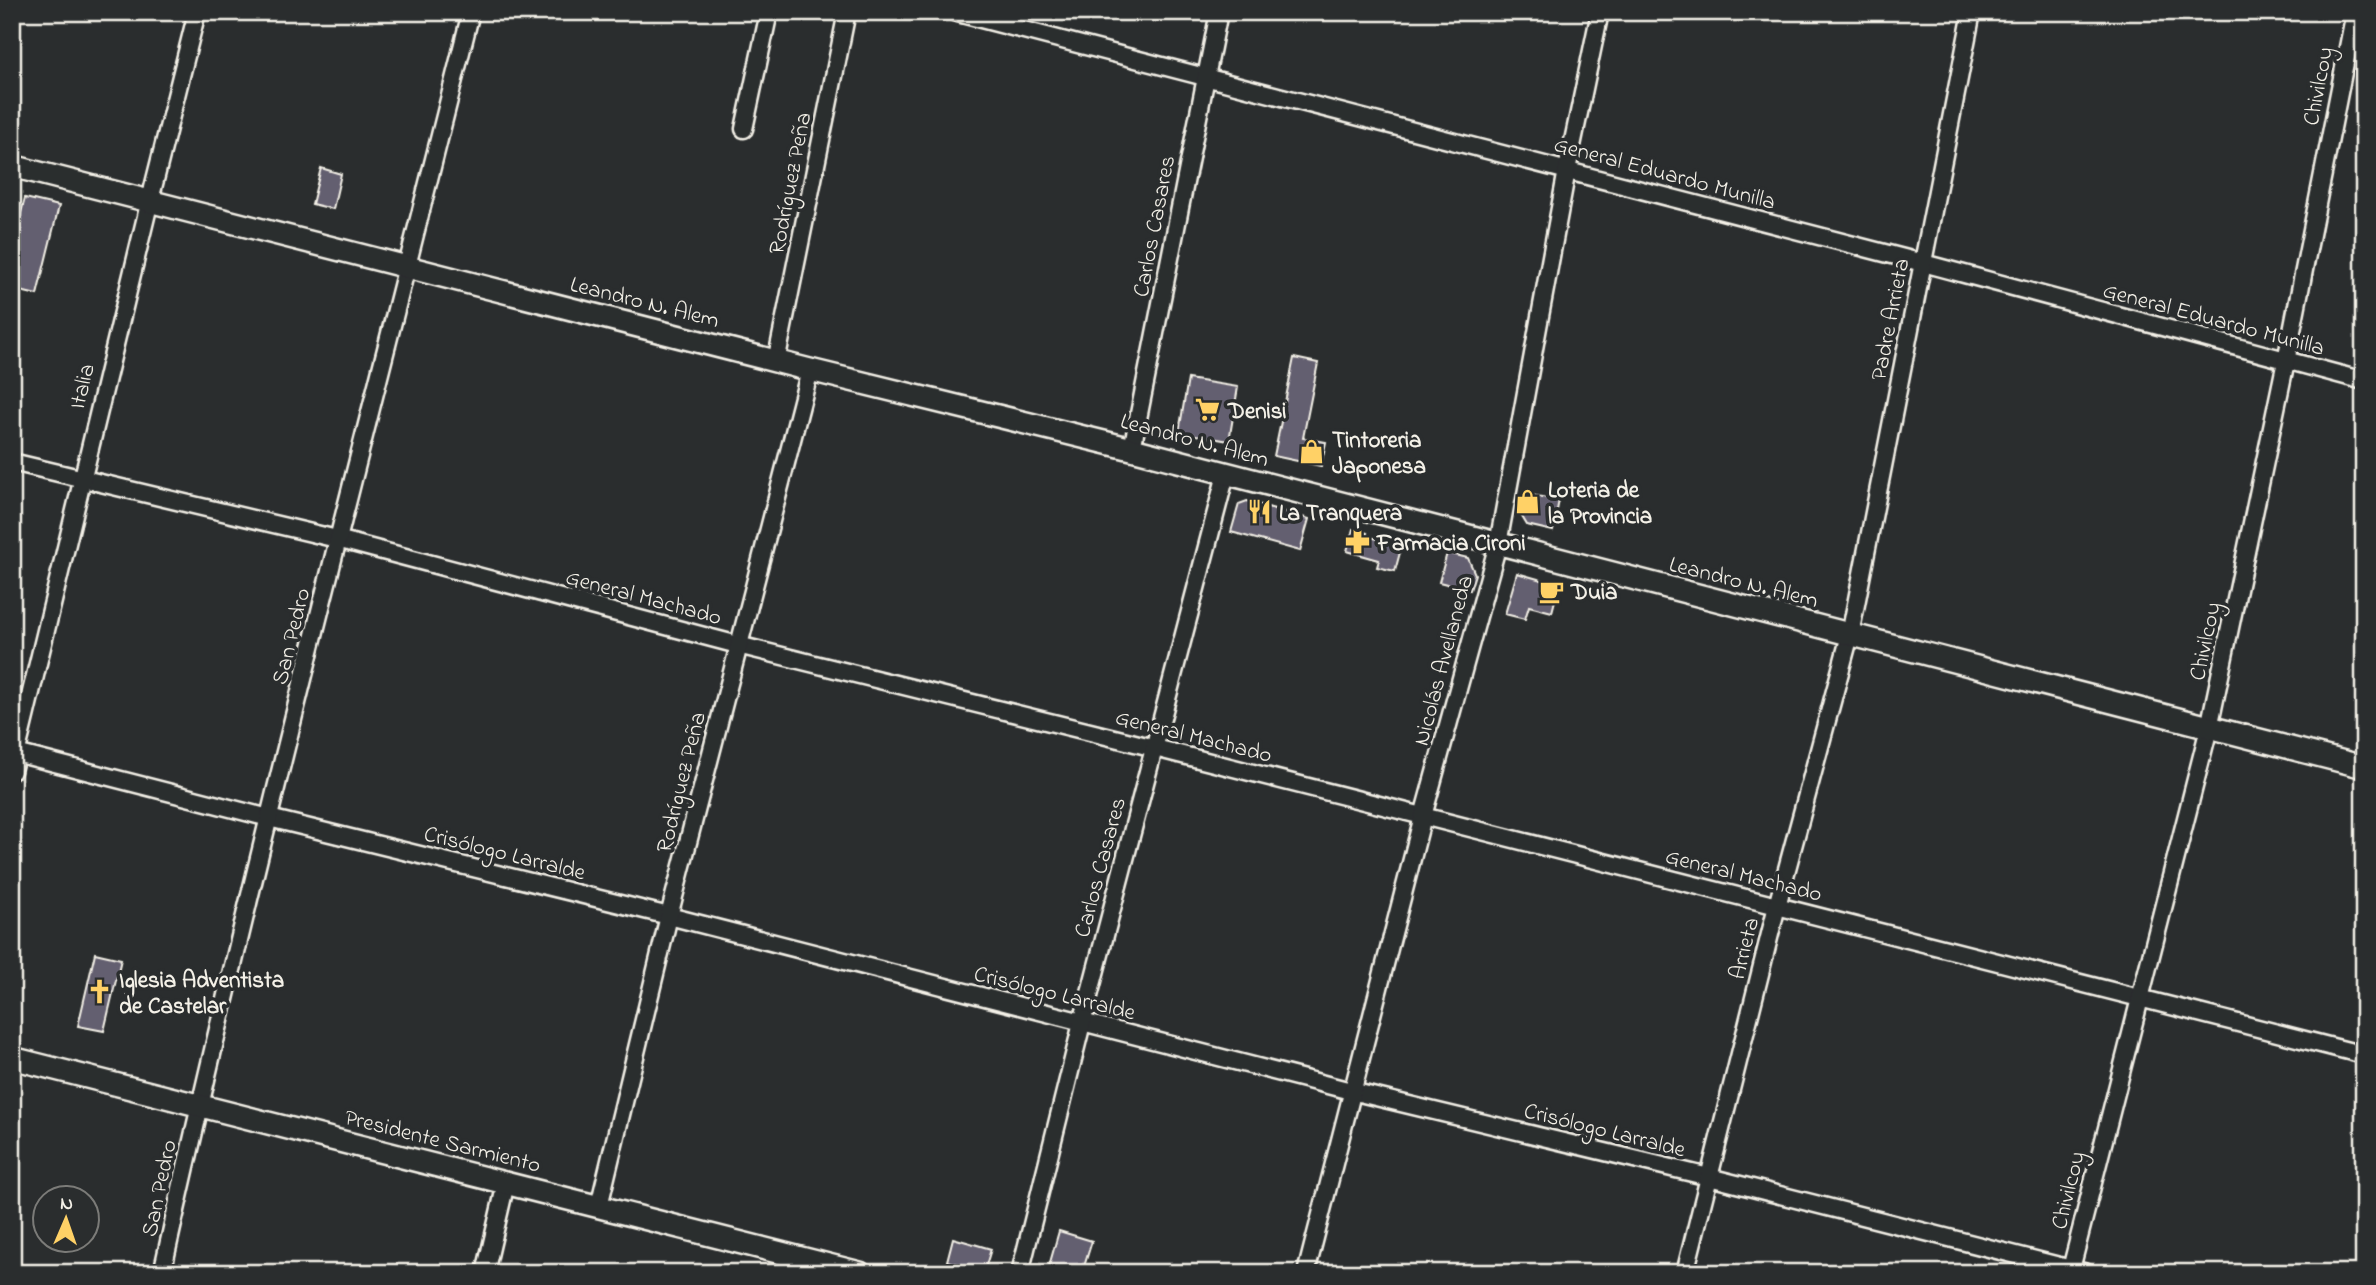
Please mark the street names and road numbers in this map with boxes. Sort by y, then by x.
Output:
street label: Chivilcoy [2296,44,2345,129]
street label: Rodríguez Peña [762,110,822,258]
street label: General Eduardo Munilla [1550,129,1779,220]
street label: Carlos Casares [1126,153,1185,300]
street label: Padre Arrieta [1863,256,1919,383]
street label: Leandro N. Alem [566,269,722,338]
street label: General Eduardo Munilla [2099,275,2328,366]
street label: Italia [62,360,105,413]
street label: Leandro N. Alem [1116,406,1272,477]
street label: Leandro N. Alem [1665,549,1821,618]
street label: General Machado [562,562,725,635]
street label: Nicolás Avellaneda [1406,572,1483,750]
street label: San Pedro [264,585,320,688]
street label: Chivilcoy [2182,599,2233,684]
street label: General Machado [1112,702,1275,773]
street label: Rodríguez Peña [649,709,717,857]
street label: Carlos Casares [1067,794,1136,941]
street label: Crisólogo Larralde [420,818,589,892]
street label: General Machado [1662,841,1825,912]
street label: Arrieta [1722,914,1769,983]
street label: Crisólogo Larralde [970,958,1139,1032]
street label: Crisólogo Larralde [1520,1095,1689,1169]
street label: Presidente Sarmiento [341,1102,544,1183]
street label: San Pedro [134,1137,187,1240]
street label: Chivilcoy [2044,1148,2097,1234]

